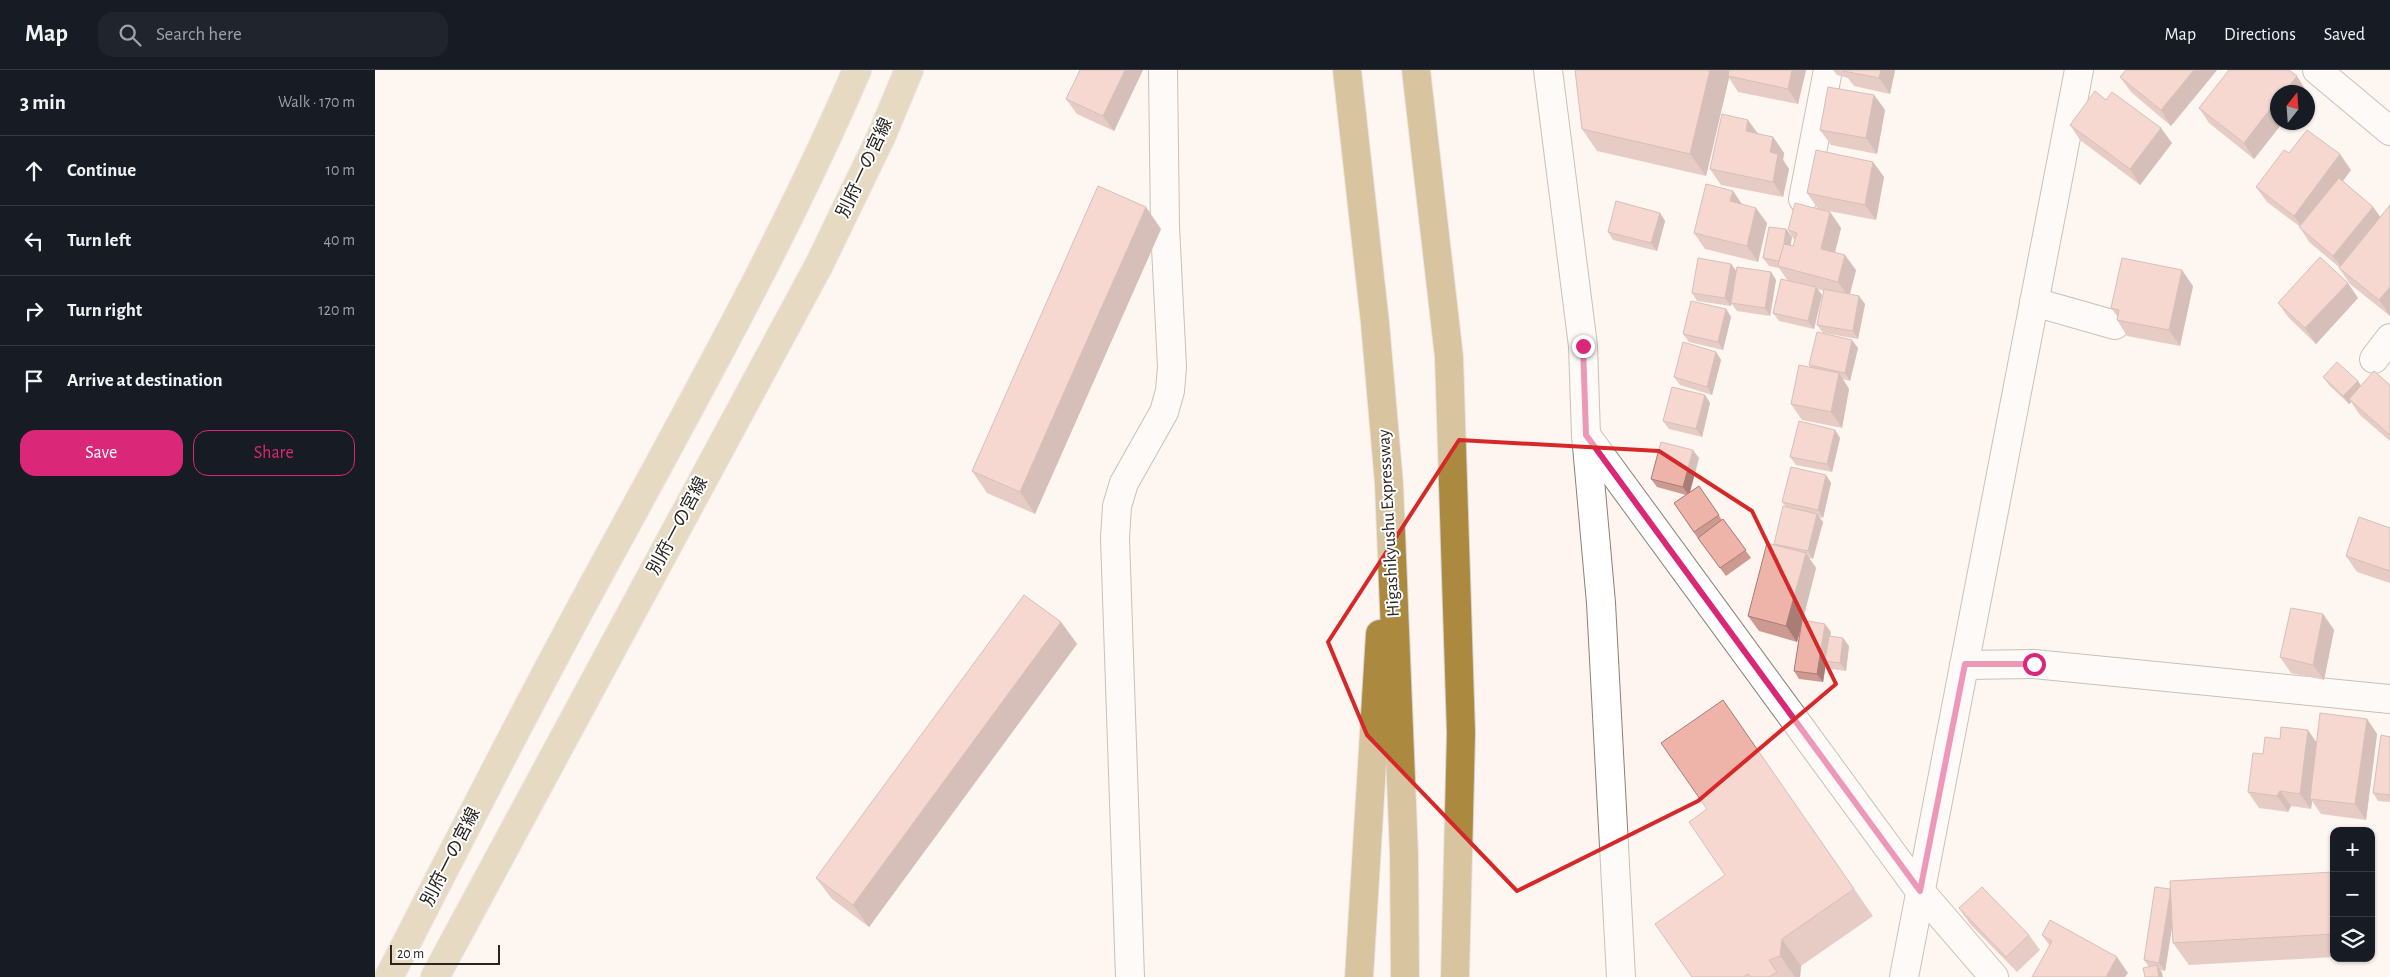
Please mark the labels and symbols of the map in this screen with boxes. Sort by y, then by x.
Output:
north arrow [2270,85,2315,130]
street label: 別府一の宮線 [832,114,896,221]
route end [1572,335,1595,358]
street label: Higashikyushu Expressway [1375,429,1403,617]
street label: 別府一の宮線 [643,473,711,578]
route start [2023,653,2046,676]
street label: 別府一の宮線 [417,804,484,909]
scale bar [390,942,500,965]

